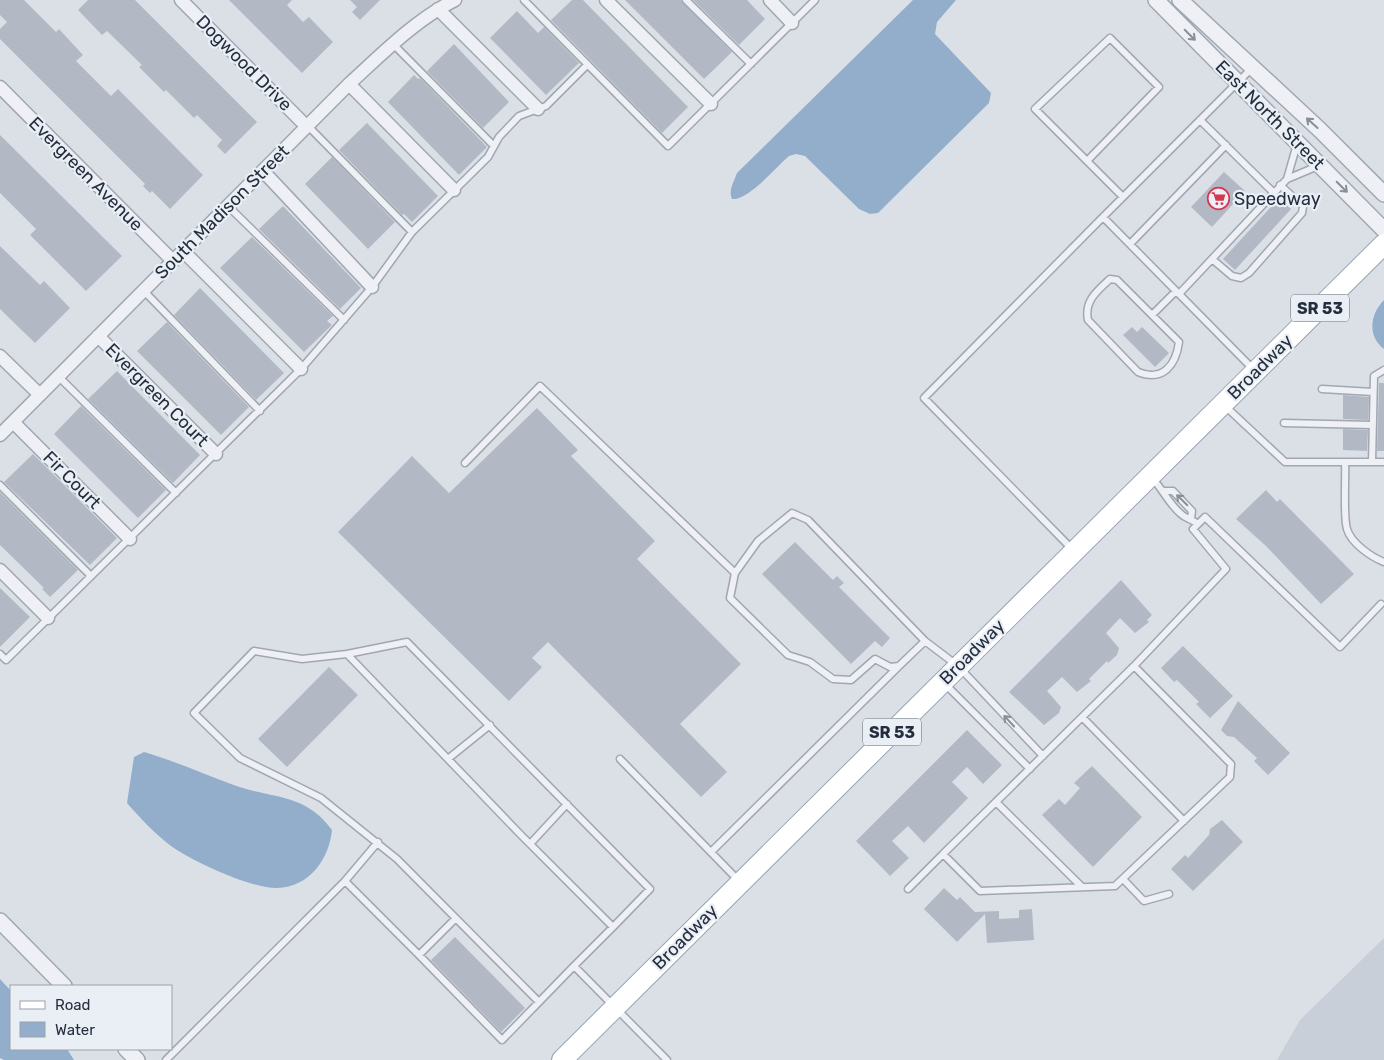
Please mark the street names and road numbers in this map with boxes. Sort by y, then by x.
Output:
street label: Dogwood Drive [191,10,297,116]
street label: East North Street [1211,56,1329,174]
street label: Evergreen Avenue [24,112,148,236]
street label: South Madison Street [150,140,294,284]
road number: SR 53 [1291,294,1349,322]
street label: Broadway [1223,330,1297,404]
street label: Evergreen Court [101,339,213,451]
street label: Fir Court [39,447,105,513]
street label: Broadway [935,615,1009,689]
road number: SR 53 [863,719,921,746]
street label: Broadway [648,900,722,974]

